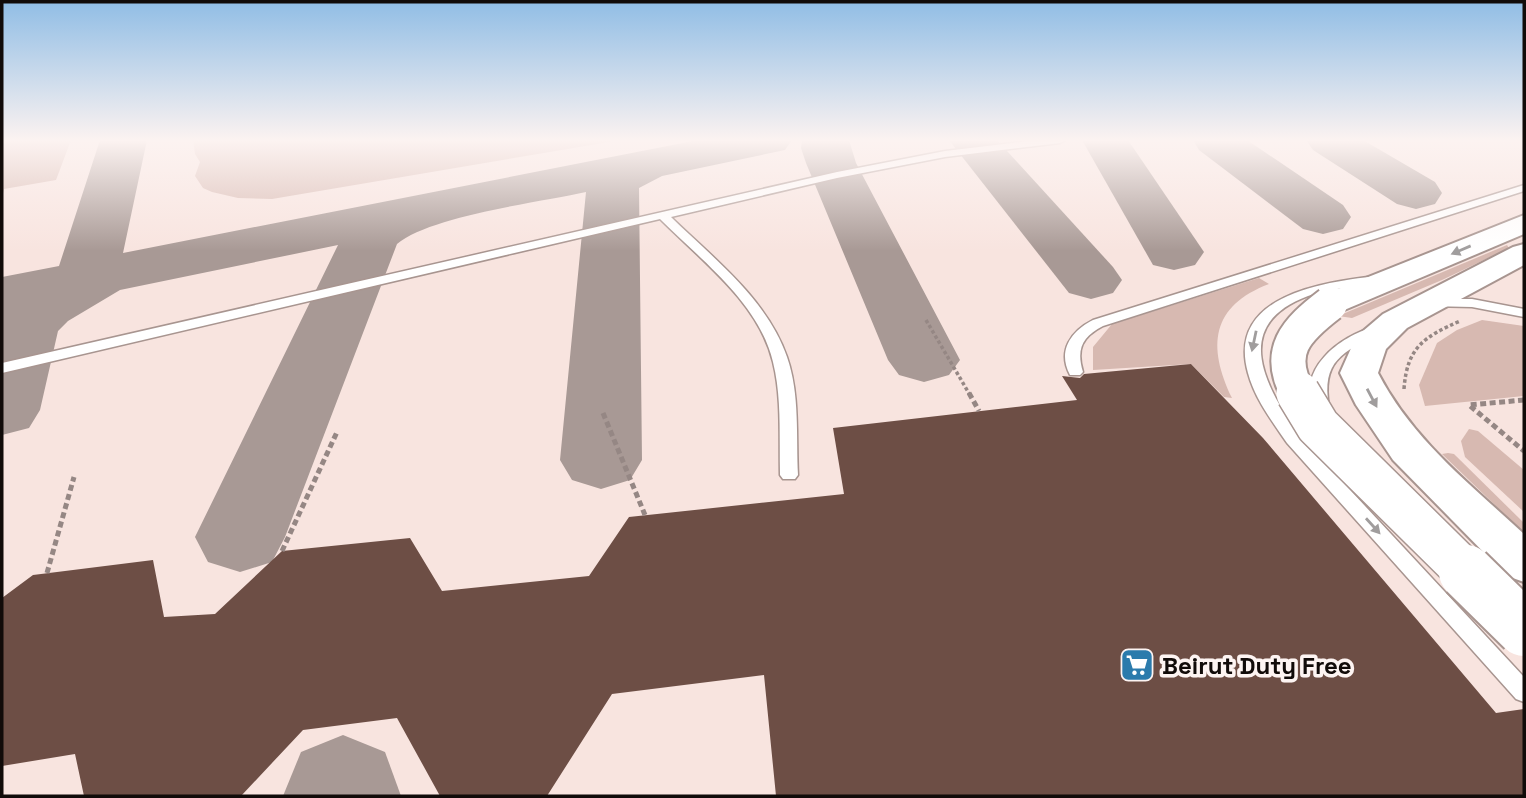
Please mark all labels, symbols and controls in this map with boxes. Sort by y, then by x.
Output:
one-way arrow [1450,244,1471,255]
one-way arrow [1249,330,1260,352]
one-way arrow [1366,389,1378,408]
one-way arrow [1364,517,1380,534]
supermarket icon: Beirut Duty Free [1118,646,1156,684]
place label: Beirut Duty Free [1162,650,1352,681]

